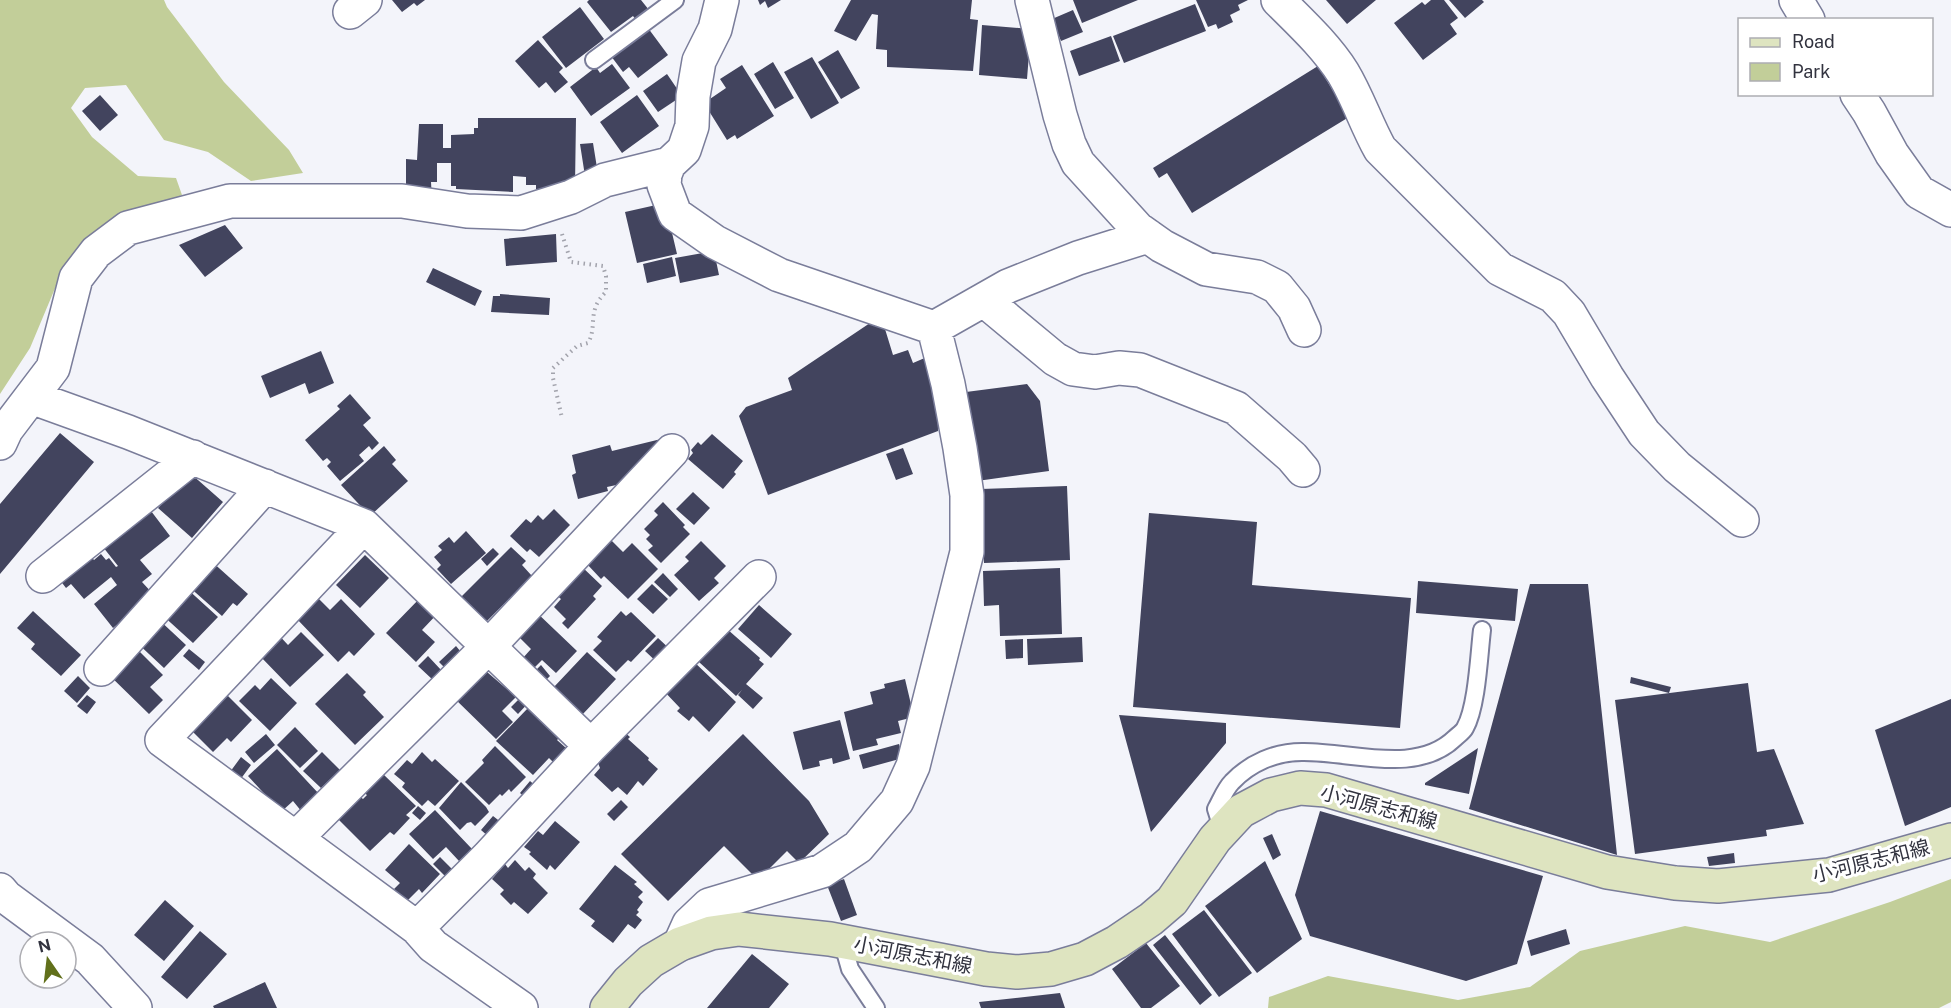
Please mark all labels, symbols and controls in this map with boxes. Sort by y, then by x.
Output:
legend [1738,18,1933,96]
text: Road [1792,31,1835,52]
text: Park [1792,61,1830,82]
street label: 小河原志和線 [1318,780,1440,834]
street label: 小河原志和線 [1810,835,1932,887]
north arrow [18,930,78,990]
street label: 小河原志和線 [852,932,974,978]
text: N [36,935,53,957]

